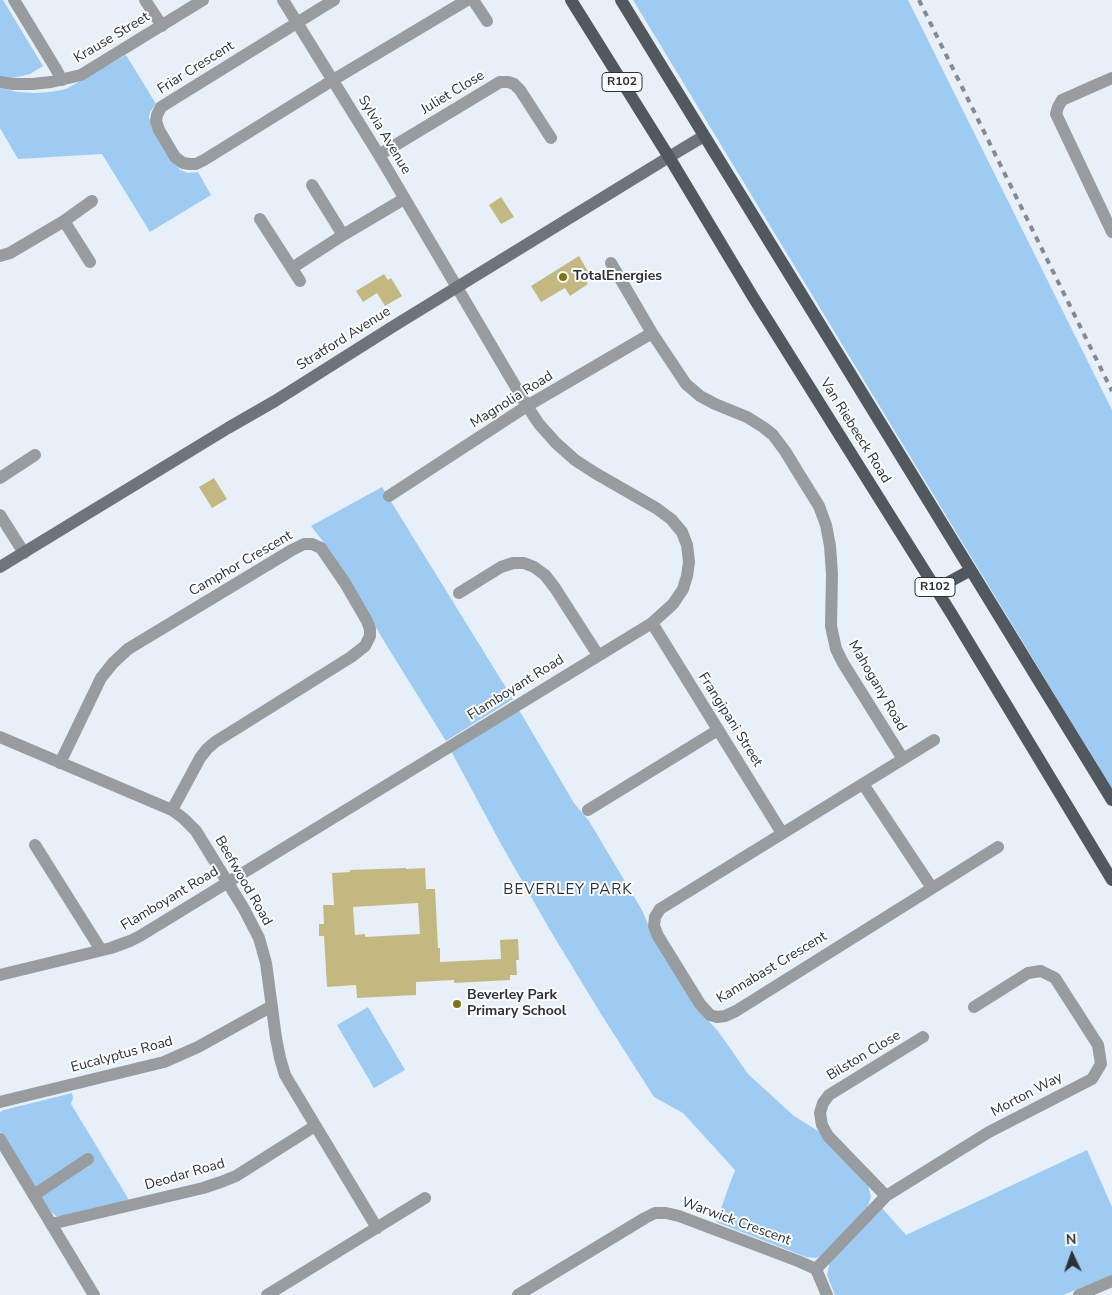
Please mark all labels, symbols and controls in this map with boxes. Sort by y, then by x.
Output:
street label: Krause Street [71,9,153,67]
street label: Friar Crescent [155,38,237,98]
street label: Juliet Close [418,67,488,119]
road number: R102 [602,72,642,91]
street label: Sylvia Avenue [354,93,414,177]
place label: TotalEnergies [573,269,662,285]
marker: TotalEnergies [557,271,569,283]
street label: Stratford Avenue [294,303,394,375]
street label: Magnolia Road [468,368,556,432]
street label: Van Riebeeck Road [816,375,894,487]
street label: Camphor Crescent [186,528,296,600]
road number: R102 [915,578,955,596]
street label: Mahogany Road [844,638,910,734]
street label: Flamboyant Road [465,652,567,724]
street label: Frangipani Street [694,670,766,770]
street label: Beefwood Road [211,833,275,929]
street label: Flamboyant Road [118,863,222,935]
district label: BEVERLEY PARK [502,881,634,899]
street label: Kannabast Crescent [714,929,830,1007]
place label: Beverley Park Primary School [467,988,566,1020]
marker: Beverley Park Primary School [451,998,463,1010]
street label: Bilston Close [824,1027,904,1085]
street label: Eucalyptus Road [69,1033,175,1077]
street label: Morton Way [988,1069,1066,1121]
street label: Deodar Road [143,1156,227,1194]
street label: Warwick Crescent [679,1194,793,1250]
north arrow [1047,1230,1097,1280]
text: N [1065,1230,1077,1249]

